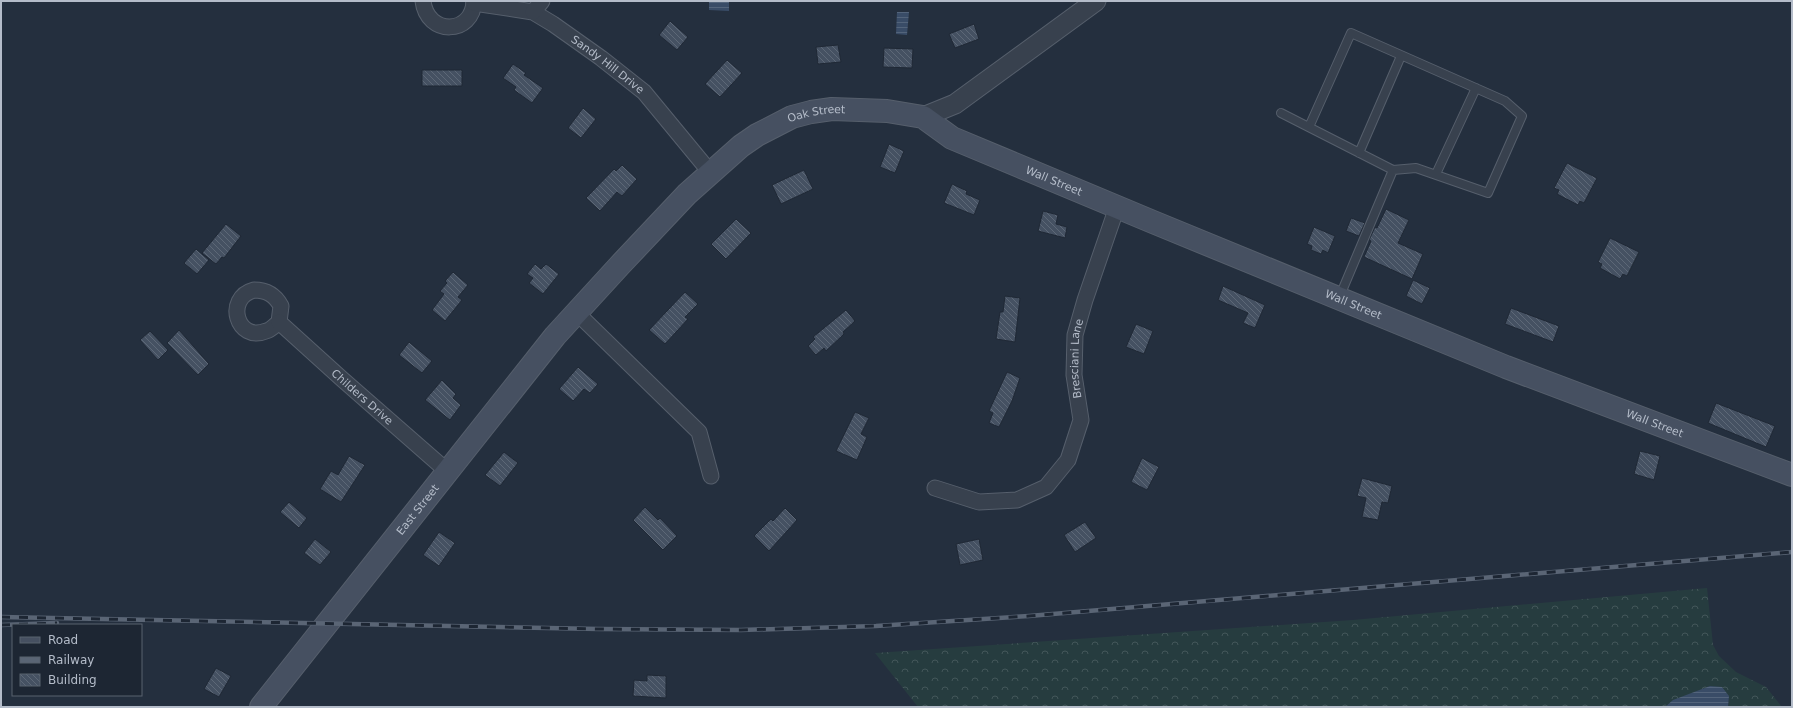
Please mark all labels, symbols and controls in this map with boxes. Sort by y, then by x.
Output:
street label: Sandy Hill Drive [569,33,647,96]
street label: Oak Street [785,102,846,125]
street label: Wall Street [1024,163,1085,198]
street label: Wall Street [1323,287,1384,322]
street label: Bresciani Lane [1067,317,1086,399]
street label: Childers Drive [329,366,396,427]
street label: Wall Street [1624,407,1686,440]
street label: East Street [394,481,442,537]
legend [12,624,142,696]
text: Road [48,633,78,647]
text: Railway [48,653,94,667]
text: Building [48,673,97,687]

